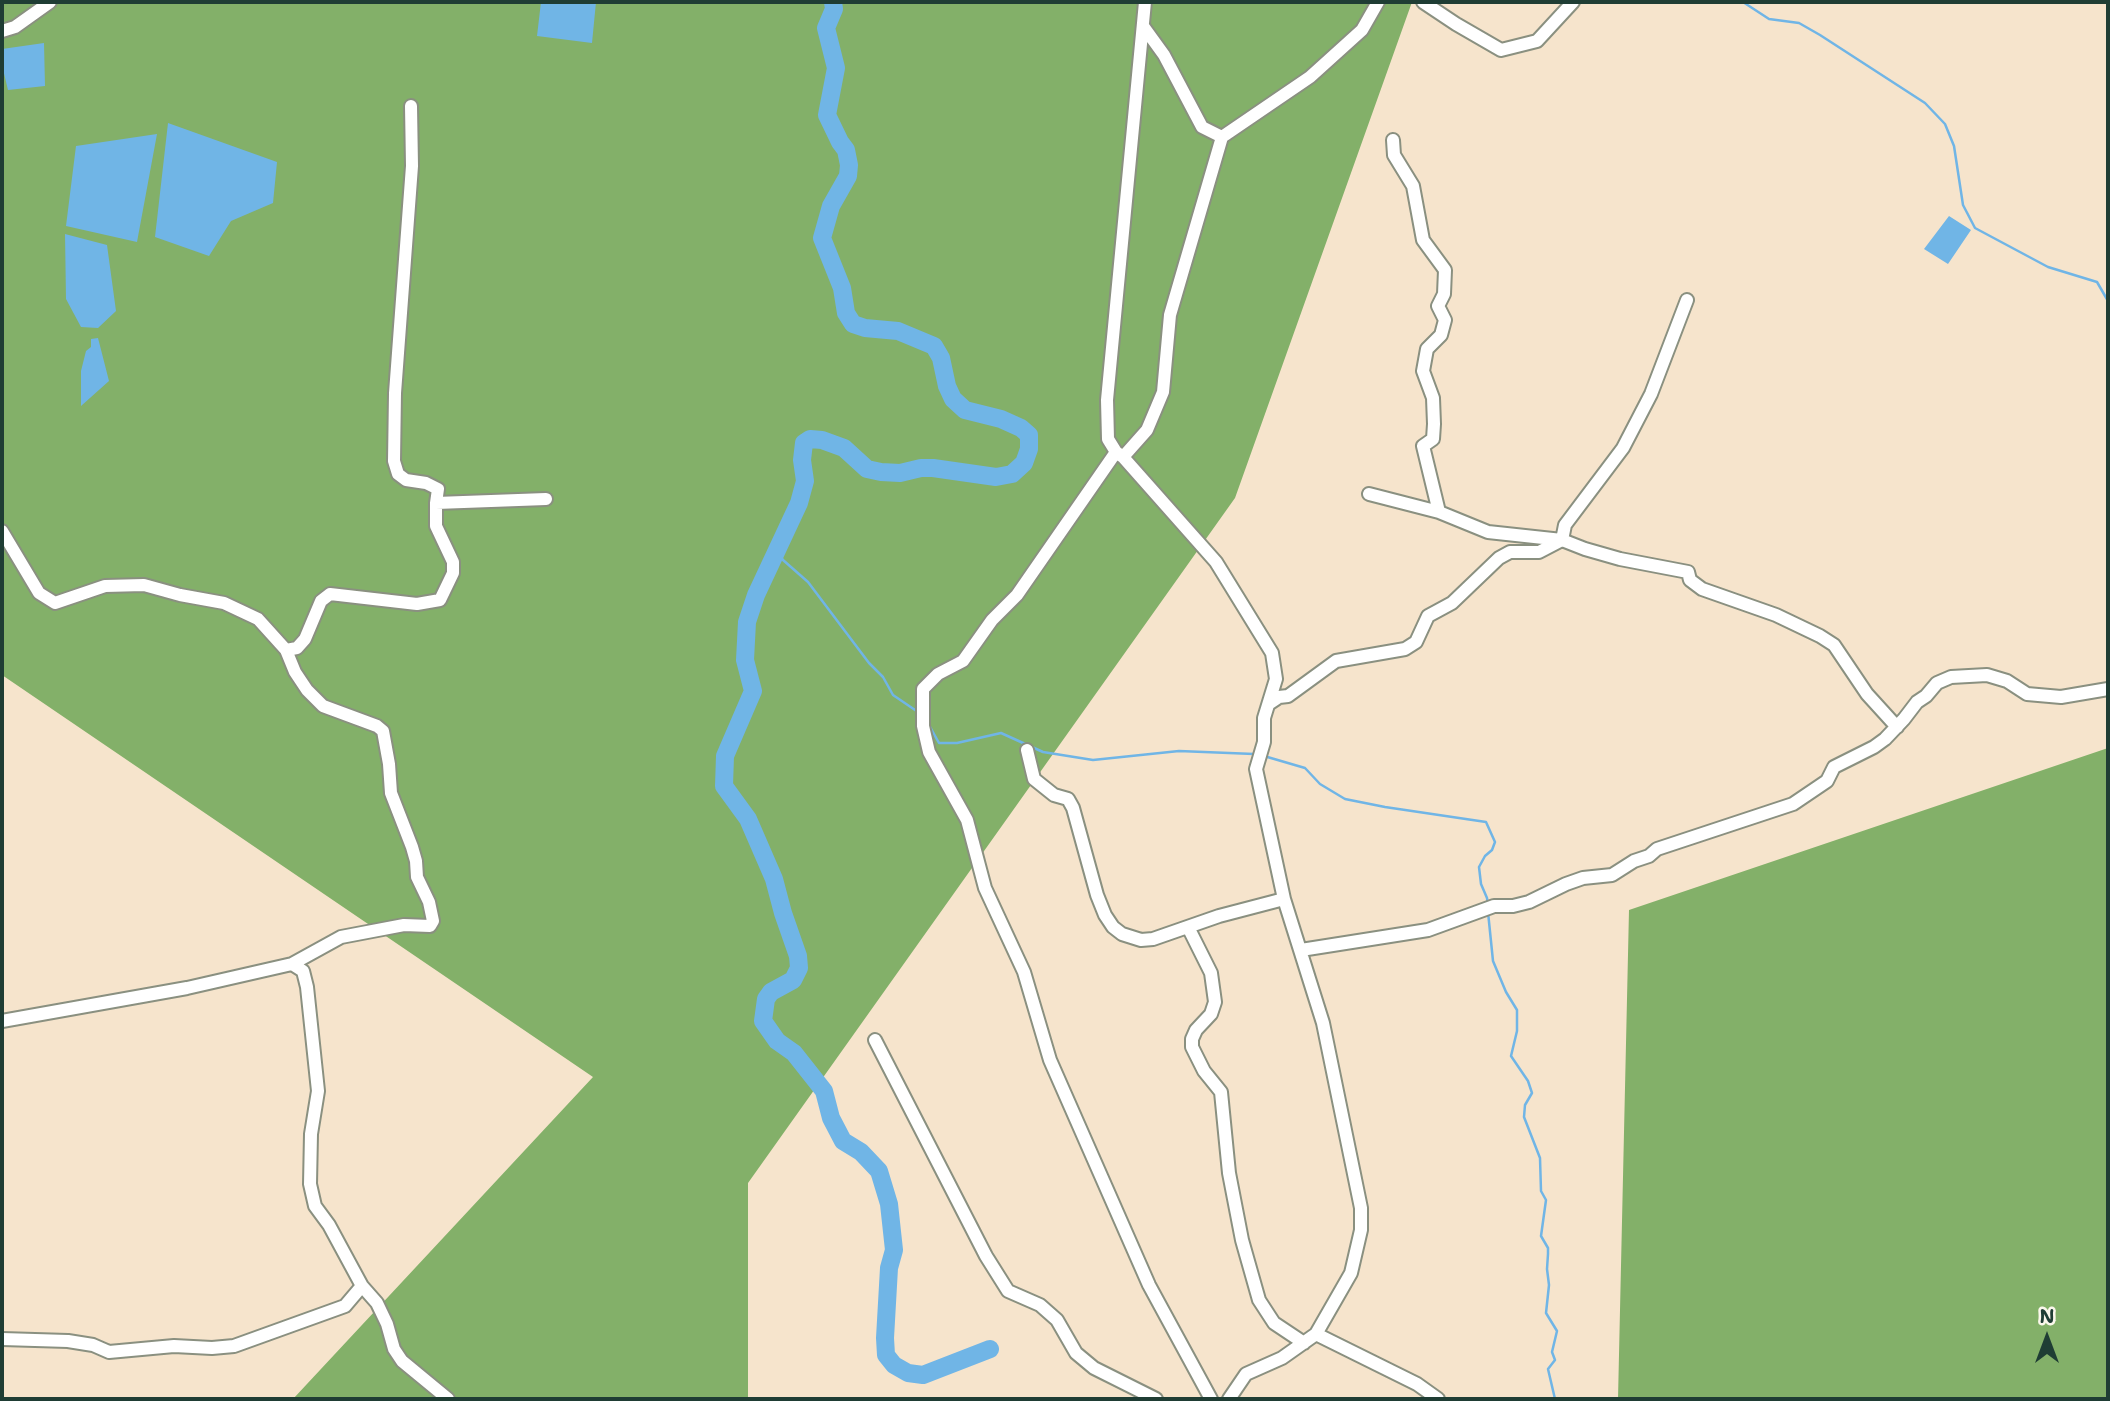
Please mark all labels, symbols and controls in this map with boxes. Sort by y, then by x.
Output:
north arrow [2012,1303,2082,1373]
text: N [2039,1304,2055,1329]

